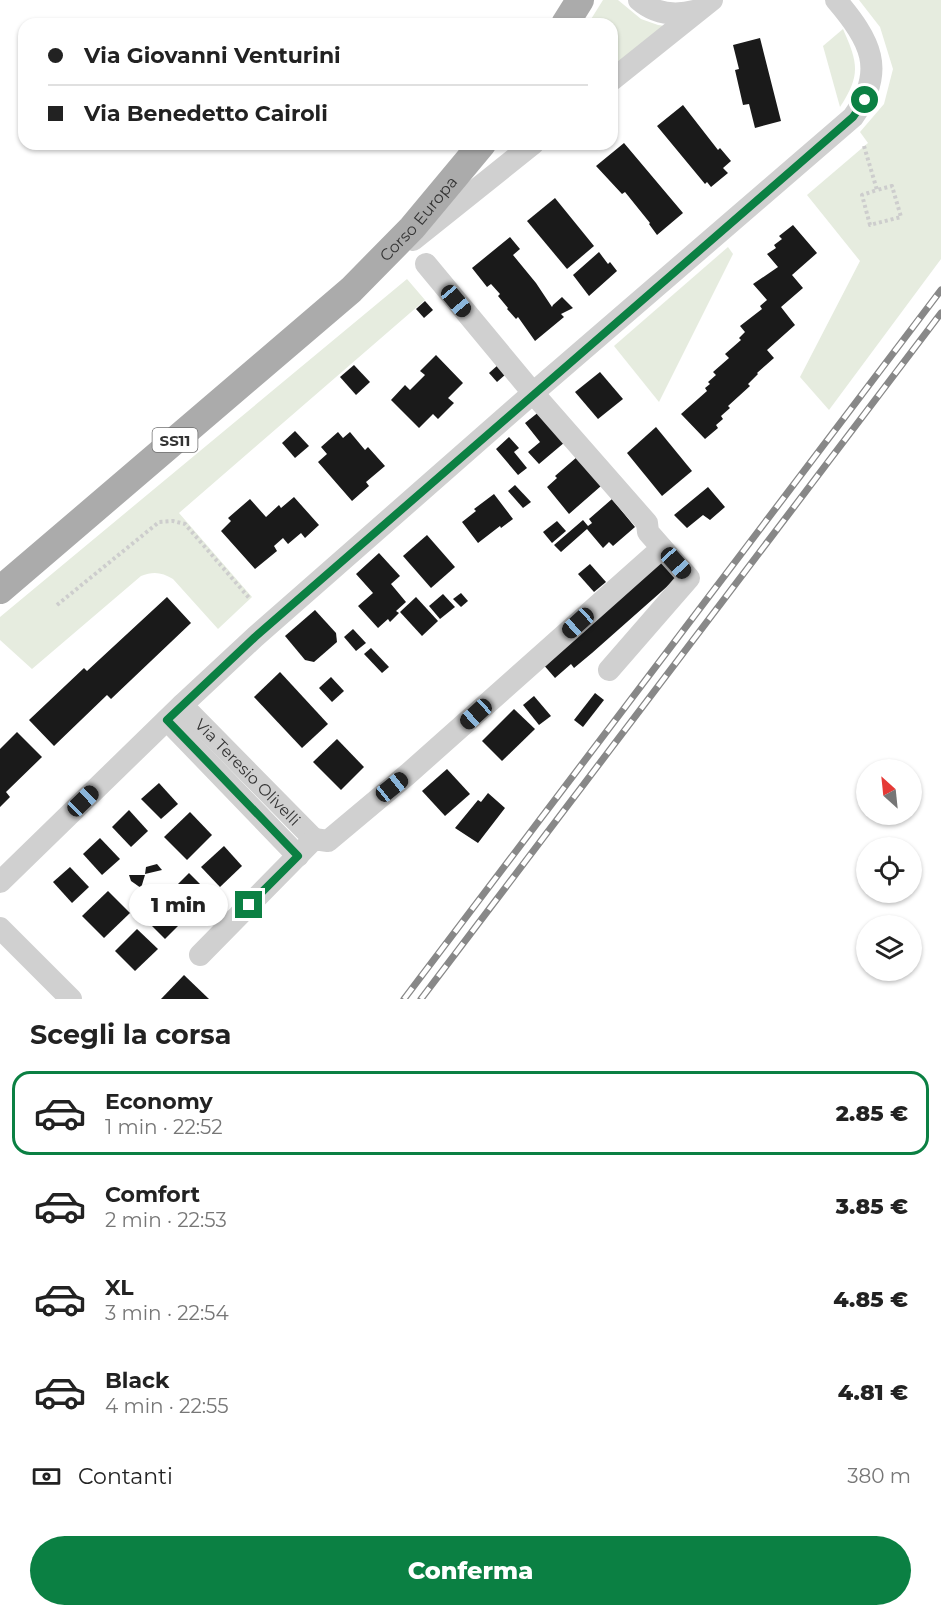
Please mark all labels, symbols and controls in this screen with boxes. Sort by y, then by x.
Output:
text: Via Giovanni Venturini [84,42,341,69]
route start [851,86,878,113]
text: Via Benedetto Cairoli [84,100,328,127]
street label: Corso Europa [375,172,461,265]
car [438,281,474,321]
road number: SS11 [152,428,198,452]
car [657,544,695,582]
car [559,604,597,642]
car [457,695,495,733]
street label: Via Teresio Olivelli [191,715,305,829]
north arrow [856,759,922,825]
map controls [856,759,922,981]
car [372,769,412,805]
car [64,782,102,820]
button: locate [856,837,922,903]
callout: 1 min [129,884,228,926]
route end [235,891,262,918]
text: 1 min [151,893,206,917]
button: layers [856,915,922,981]
text: Scegli la corsa [30,1018,231,1051]
icon: car [33,1086,87,1140]
text: Economy [105,1088,213,1115]
text: 2.85 € [836,1100,908,1127]
text: 1 min · 22:52 [105,1115,223,1139]
icon: car [33,1179,87,1233]
text: Comfort [105,1181,200,1208]
text: 3.85 € [836,1193,908,1220]
text: 2 min · 22:53 [105,1208,227,1232]
icon: car [33,1272,87,1326]
text: XL [105,1274,134,1301]
text: 4.85 € [833,1286,908,1313]
text: 3 min · 22:54 [105,1301,229,1325]
icon: car [33,1365,87,1419]
text: Black [105,1367,169,1394]
text: 4.81 € [838,1379,908,1406]
text: 4 min · 22:55 [105,1394,229,1418]
icon: cash [30,1460,63,1493]
text: Contanti [78,1463,173,1490]
text: 380 m [847,1464,911,1488]
button: Conferma [30,1536,911,1605]

